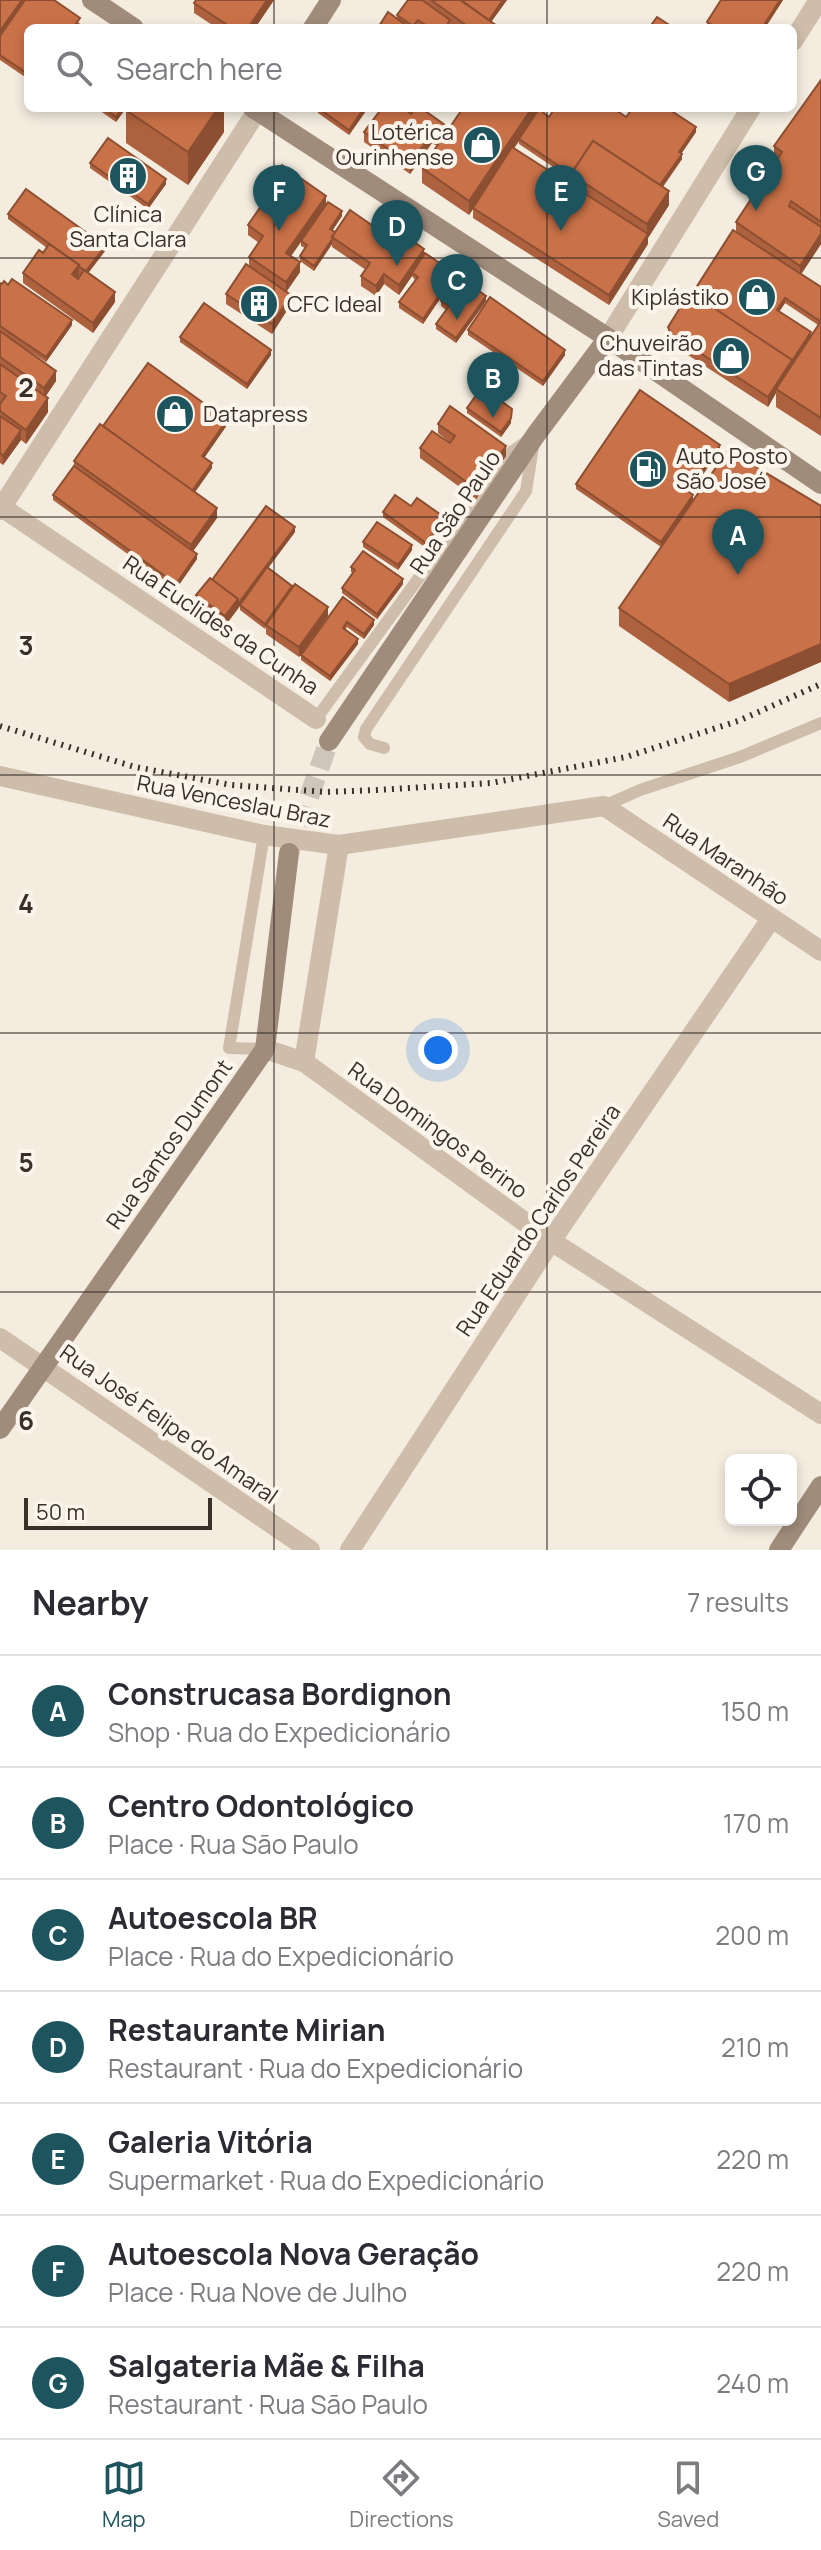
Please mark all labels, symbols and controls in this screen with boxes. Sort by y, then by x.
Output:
search box [24,24,797,112]
icon: search [52,46,96,90]
text: Search here [116,48,283,89]
place label: Lotérica Ourinhense [336,117,454,172]
shop icon: Lotérica Ourinhense [461,124,503,166]
pin: G [730,145,782,211]
building icon: Clínica Santa Clara [107,155,149,197]
pin: F [253,165,305,231]
pin: E [535,165,587,231]
place label: Clínica Santa Clara [69,199,187,254]
pin: D [371,200,423,266]
pin: C [431,254,483,320]
shop icon: Kiplástiko [736,276,778,318]
place label: Kiplástiko [631,282,729,312]
building icon: CFC Ideal [238,283,280,325]
place label: CFC Ideal [287,289,382,319]
place label: Chuveirão das Tintas [598,328,703,383]
shop icon: Chuveirão das Tintas [710,335,752,377]
pin: B [467,352,519,418]
text: 2 [18,369,34,405]
shop icon: Datapress [154,393,196,435]
place label: Datapress [203,399,308,429]
place label: Auto Posto São José [676,441,788,496]
street label: Rua São Paulo [403,444,507,580]
fuel station icon: Auto Posto São José [627,448,669,490]
pin: A [712,509,764,575]
street label: Rua Euclides da Cunha [117,548,325,702]
text: 3 [18,627,34,663]
street label: Rua Venceslau Braz [134,767,334,835]
street label: Rua Maranhão [657,806,795,912]
text: 4 [18,885,34,921]
your location [418,1030,458,1070]
street label: Rua Santos Dumont [99,1053,239,1235]
street label: Rua Domingos Perino [342,1055,534,1205]
street label: Rua Eduardo Carlos Pereira [449,1098,627,1342]
text: 5 [18,1144,34,1180]
street label: Rua José Felipe do Amaral [54,1337,284,1511]
text: 6 [18,1402,34,1438]
map controls [725,1454,797,1526]
button: locate [725,1454,797,1526]
scale bar [24,1494,212,1530]
text: 50 m [36,1497,85,1527]
text: Nearby [32,1579,148,1625]
text: 7 results [687,1584,789,1620]
text: Construcasa Bordignon [108,1673,452,1714]
text: A [49,1693,67,1729]
text: 150 m [721,1693,789,1729]
text: Shop · Rua do Expedicionário [108,1714,451,1750]
text: Centro Odontológico [108,1785,414,1826]
text: B [50,1805,66,1841]
text: 170 m [723,1805,789,1841]
text: Place · Rua São Paulo [108,1826,359,1862]
text: Autoescola BR [108,1897,318,1938]
text: C [48,1917,68,1953]
text: 200 m [715,1917,789,1953]
text: Place · Rua do Expedicionário [108,1938,454,1974]
text: Restaurante Mirian [108,2009,386,2050]
text: D [49,2029,67,2065]
text: 210 m [721,2029,789,2065]
text: Restaurant · Rua do Expedicionário [108,2050,523,2086]
text: Galeria Vitória [108,2121,313,2162]
text: E [50,2141,66,2177]
text: 220 m [716,2141,789,2177]
text: Supermarket · Rua do Expedicionário [108,2162,544,2198]
text: Autoescola Nova Geração [108,2233,479,2274]
text: F [51,2253,65,2289]
text: 220 m [716,2253,789,2289]
text: Place · Rua Nove de Julho [108,2274,407,2310]
text: Salgateria Mãe & Filha [108,2345,425,2386]
text: G [48,2365,68,2401]
text: 240 m [716,2365,789,2401]
text: Restaurant · Rua São Paulo [108,2386,428,2422]
tab: Map [102,2456,146,2534]
tab: Directions [349,2456,454,2534]
tab: Saved [657,2456,719,2534]

